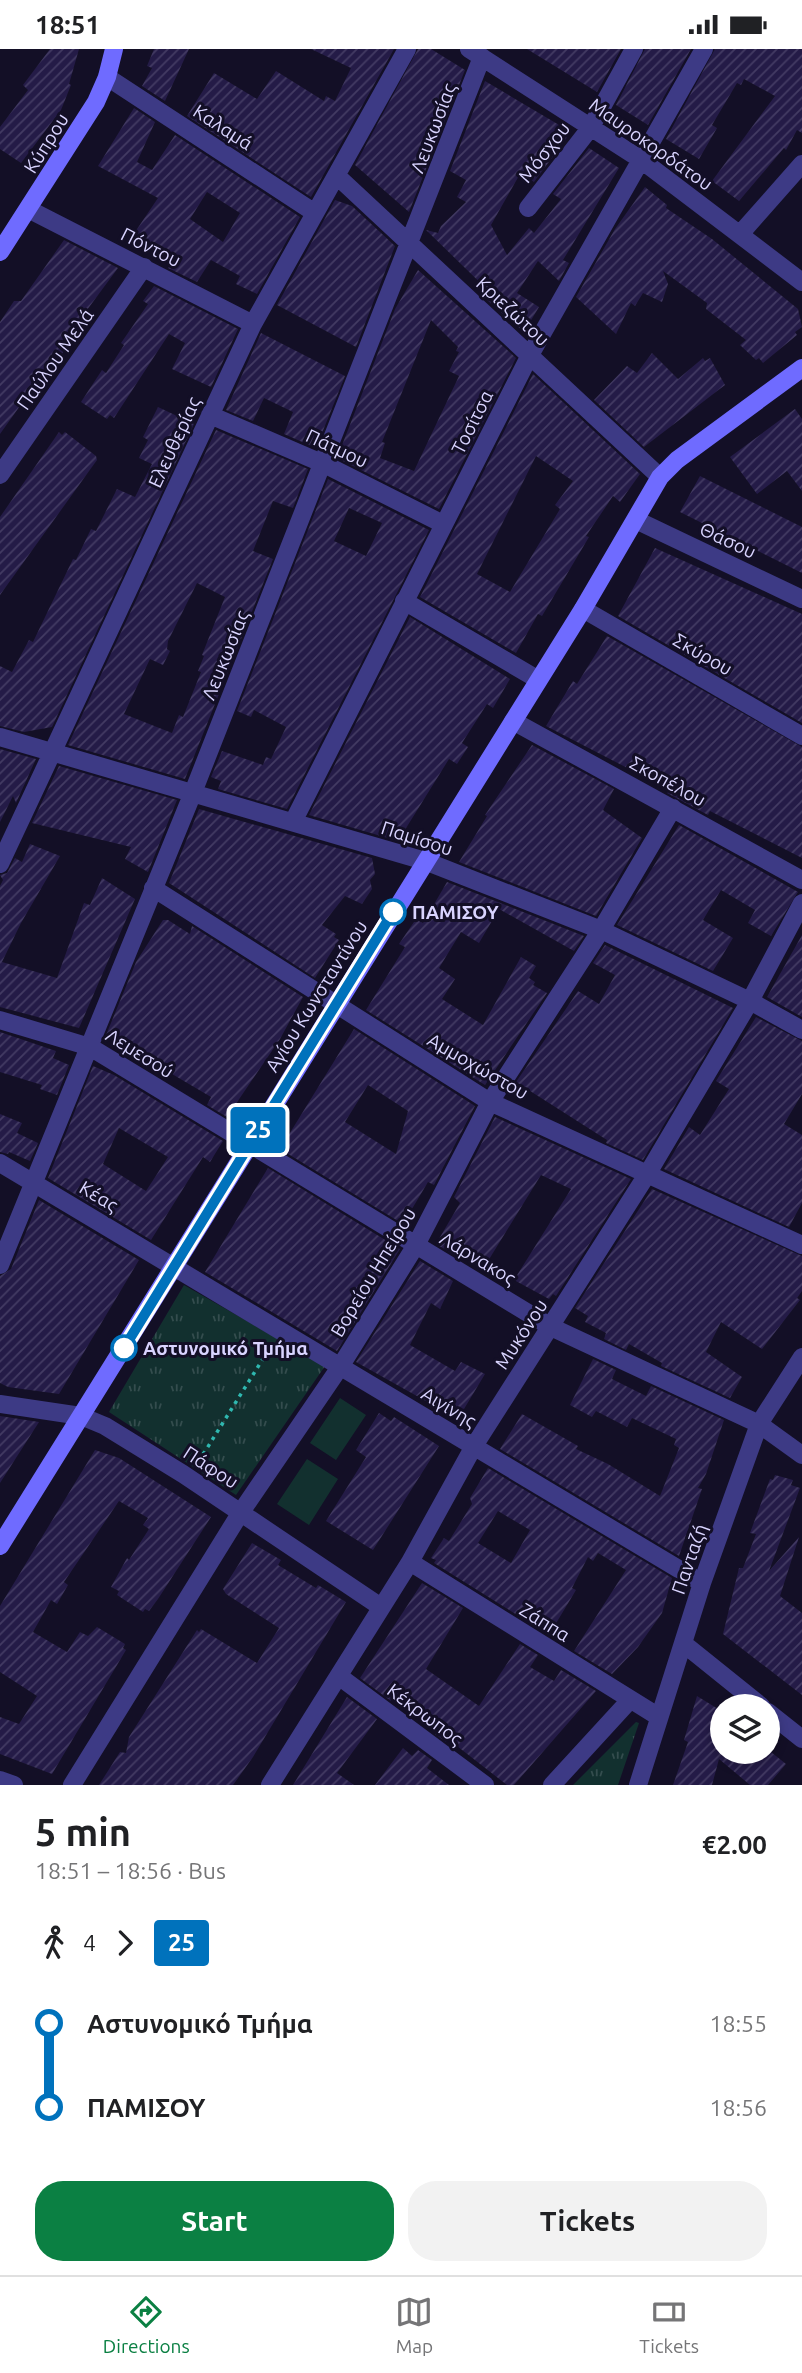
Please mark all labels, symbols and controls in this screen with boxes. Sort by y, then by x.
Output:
text: 18:51 [35,10,100,39]
street label: Λευκωσίας [406,80,460,176]
street label: Μαυροκορδάτου [585,93,717,195]
street label: Καλαμά [189,100,257,154]
street label: Κύπρου [19,109,73,177]
street label: Μόσχου [514,117,574,187]
street label: Πόντου [118,223,184,271]
street label: Κριεζώτου [472,272,554,350]
street label: Παύλου Μελά [12,304,98,414]
street label: Τοσίτσα [447,386,497,458]
street label: Ελευθερίας [143,393,205,491]
street label: Πάτμου [303,424,371,472]
street label: Θάσου [696,517,760,563]
street label: Λευκωσίας [197,607,253,703]
street label: Σκύρου [670,628,736,680]
street label: Σκοπέλου [626,751,710,811]
street label: Παμίσου [378,816,456,860]
marker: ΠΑΜΙΣΟΥ [380,899,406,925]
place label: ΠΑΜΙΣΟΥ [412,901,499,923]
street label: Αγίου Κωνσταντίνου [260,916,372,1076]
street label: Λεμεσού [102,1024,178,1082]
street label: Αμμοχώστου [424,1028,532,1104]
line badge: 25 [226,1107,290,1153]
text: 25 [244,1116,272,1143]
street label: Κέας [76,1176,123,1216]
street label: Βορείου Ηπείρου [326,1203,420,1341]
street label: Λάρνακος [436,1227,520,1289]
street label: Μυκόνου [490,1295,552,1373]
marker: Αστυνομικό Τμήμα [111,1335,137,1361]
place label: Αστυνομικό Τμήμα [143,1337,308,1359]
street label: Αιγίνης [418,1382,481,1432]
street label: Πάφου [179,1441,243,1493]
street label: Πανταζή [667,1521,711,1597]
street label: Ζάππα [516,1598,574,1646]
street label: Κέκρωπος [383,1679,467,1750]
map controls [710,1694,780,1764]
button: layers [710,1694,780,1764]
text: 5 min [35,1811,131,1853]
text: €2.00 [702,1830,767,1859]
text: 18:51 – 18:56 · Bus [35,1858,226,1883]
icon: walk [35,1924,73,1962]
icon: forward [106,1924,144,1962]
text: 25 [168,1929,195,1956]
text: 4 [83,1930,96,1955]
text: Αστυνομικό Τμήμα [87,2009,313,2038]
text: 18:55 [709,2011,767,2036]
text: ΠΑΜΙΣΟΥ [87,2093,206,2122]
text: 18:56 [709,2095,767,2120]
button: Start [35,2181,394,2261]
button: Tickets [408,2181,767,2261]
tab: Directions [103,2293,190,2357]
tab: Map [395,2293,433,2357]
tab: Tickets [639,2293,699,2357]

